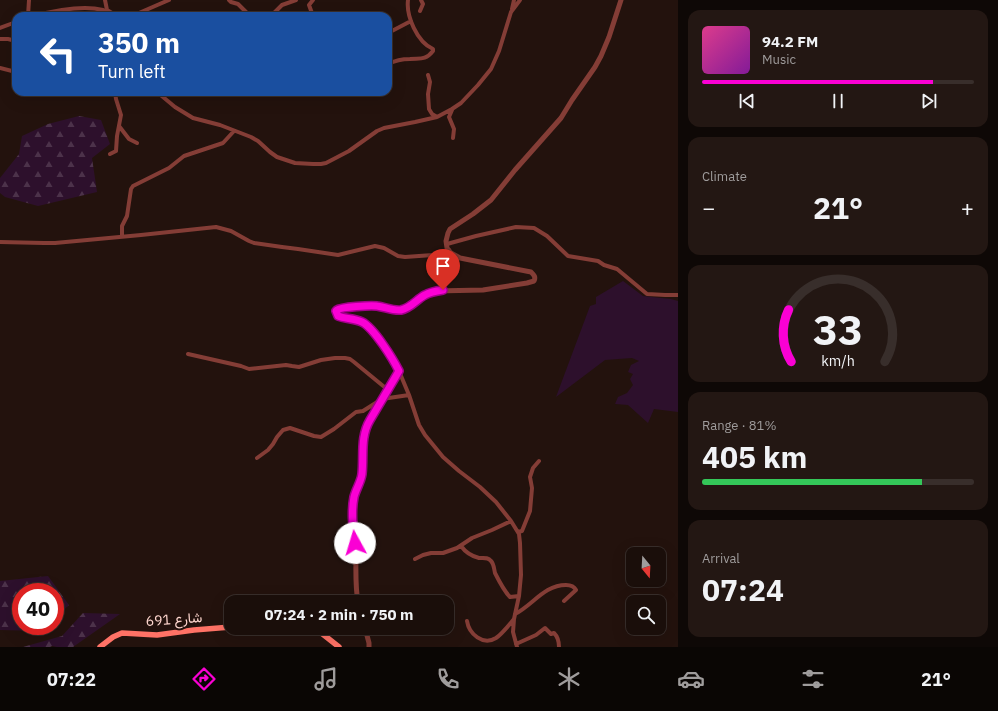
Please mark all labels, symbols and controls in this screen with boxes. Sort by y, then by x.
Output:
text: 350 m [98,24,180,61]
icon: left [32,28,84,80]
text: 94.2 FM [762,32,818,51]
text: Music [762,51,796,68]
text: Turn left [98,60,166,83]
icon: previous [736,90,758,112]
icon: pause [827,90,849,112]
icon: next [918,90,940,112]
text: Climate [702,168,747,185]
text: 21° [813,188,863,227]
text: − [702,193,715,222]
text: + [961,193,974,222]
pin [426,249,460,290]
icon: arrive [432,255,454,277]
text: 33 [813,301,863,355]
text: km/h [821,350,855,369]
text: Range · 81% [702,417,776,434]
text: 405 km [702,437,807,476]
position arrow [334,522,376,564]
north arrow [626,547,666,587]
map controls [626,547,666,635]
text: Arrival [702,550,740,567]
text: 07:24 [702,570,784,609]
speed limit sign: 40 [12,583,64,635]
button: search [626,595,666,635]
text: 07:24 · 2 min · 750 m [265,605,413,624]
street label: شارع 691 [145,608,203,632]
icon: directions [190,665,218,693]
icon: music [312,665,340,693]
icon: phone [434,665,462,693]
icon: climate [555,665,583,693]
icon: car [677,665,705,693]
icon: filters [799,665,827,693]
text: 07:22 [47,668,96,691]
text: 21° [921,668,951,691]

